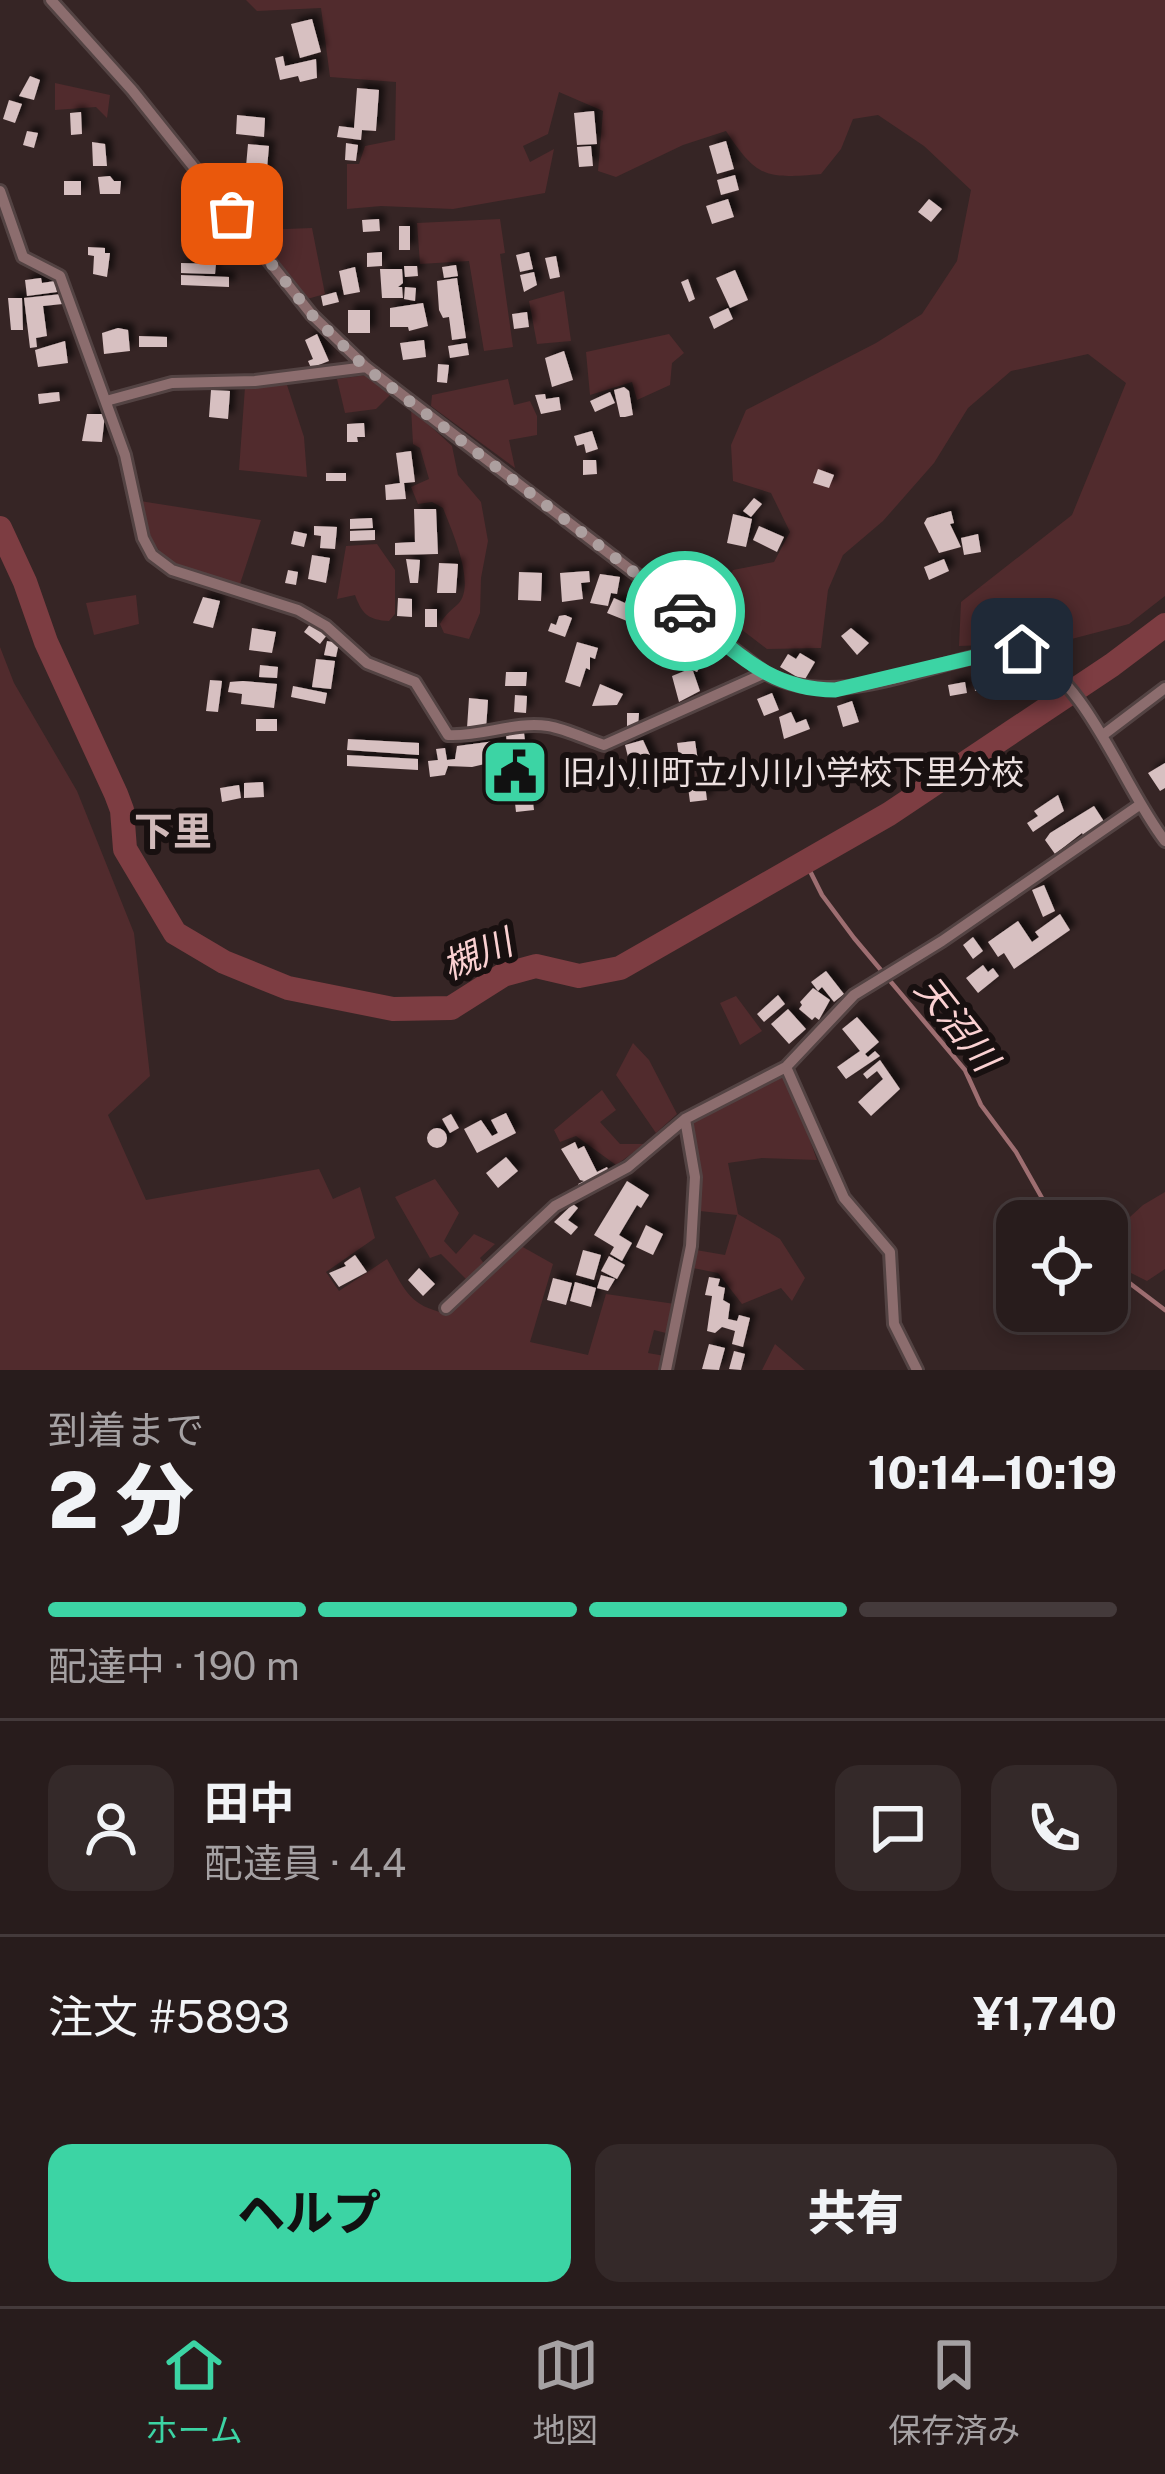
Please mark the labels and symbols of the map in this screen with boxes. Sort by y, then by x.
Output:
pin [181,163,283,265]
courier [625,551,745,671]
pin [971,598,1073,700]
public building icon: 旧小川町立小川小学校下里分校 [480,737,550,807]
place label: 旧小川町立小川小学校下里分校 [562,753,1024,791]
district label: 下里 [134,808,212,854]
water label: 槻川 [436,919,522,987]
water label: 天沼川 [907,968,1009,1082]

